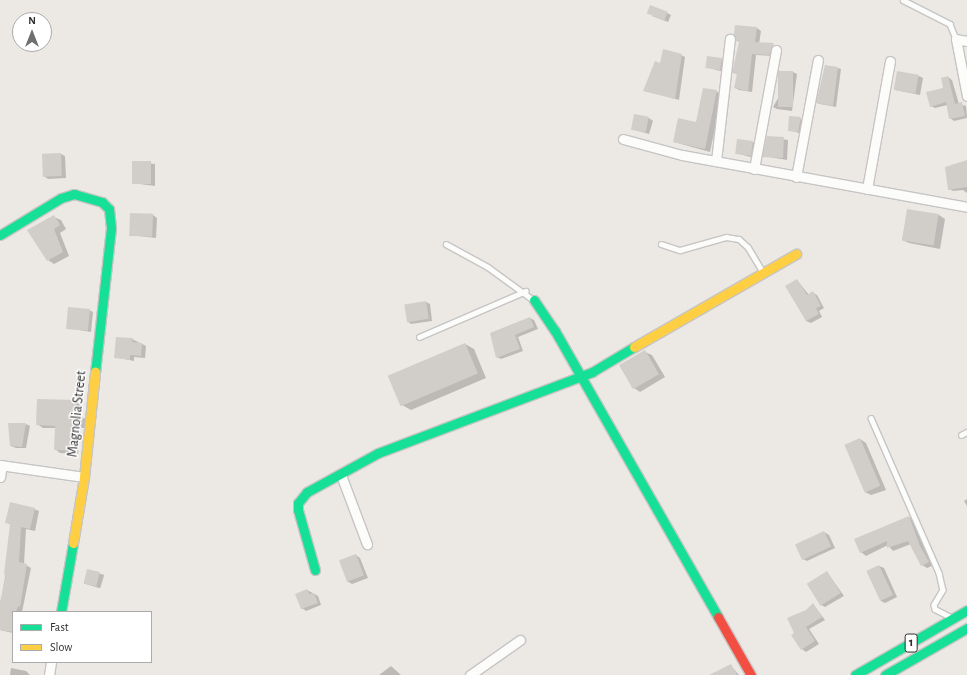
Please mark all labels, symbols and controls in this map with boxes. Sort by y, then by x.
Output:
north arrow [12,12,52,52]
text: N [28,15,36,26]
street label: Magnolia Street [64,370,90,458]
legend [12,611,152,663]
text: Fast [50,621,69,633]
road number: 1 [904,632,918,654]
text: Slow [50,641,72,653]

